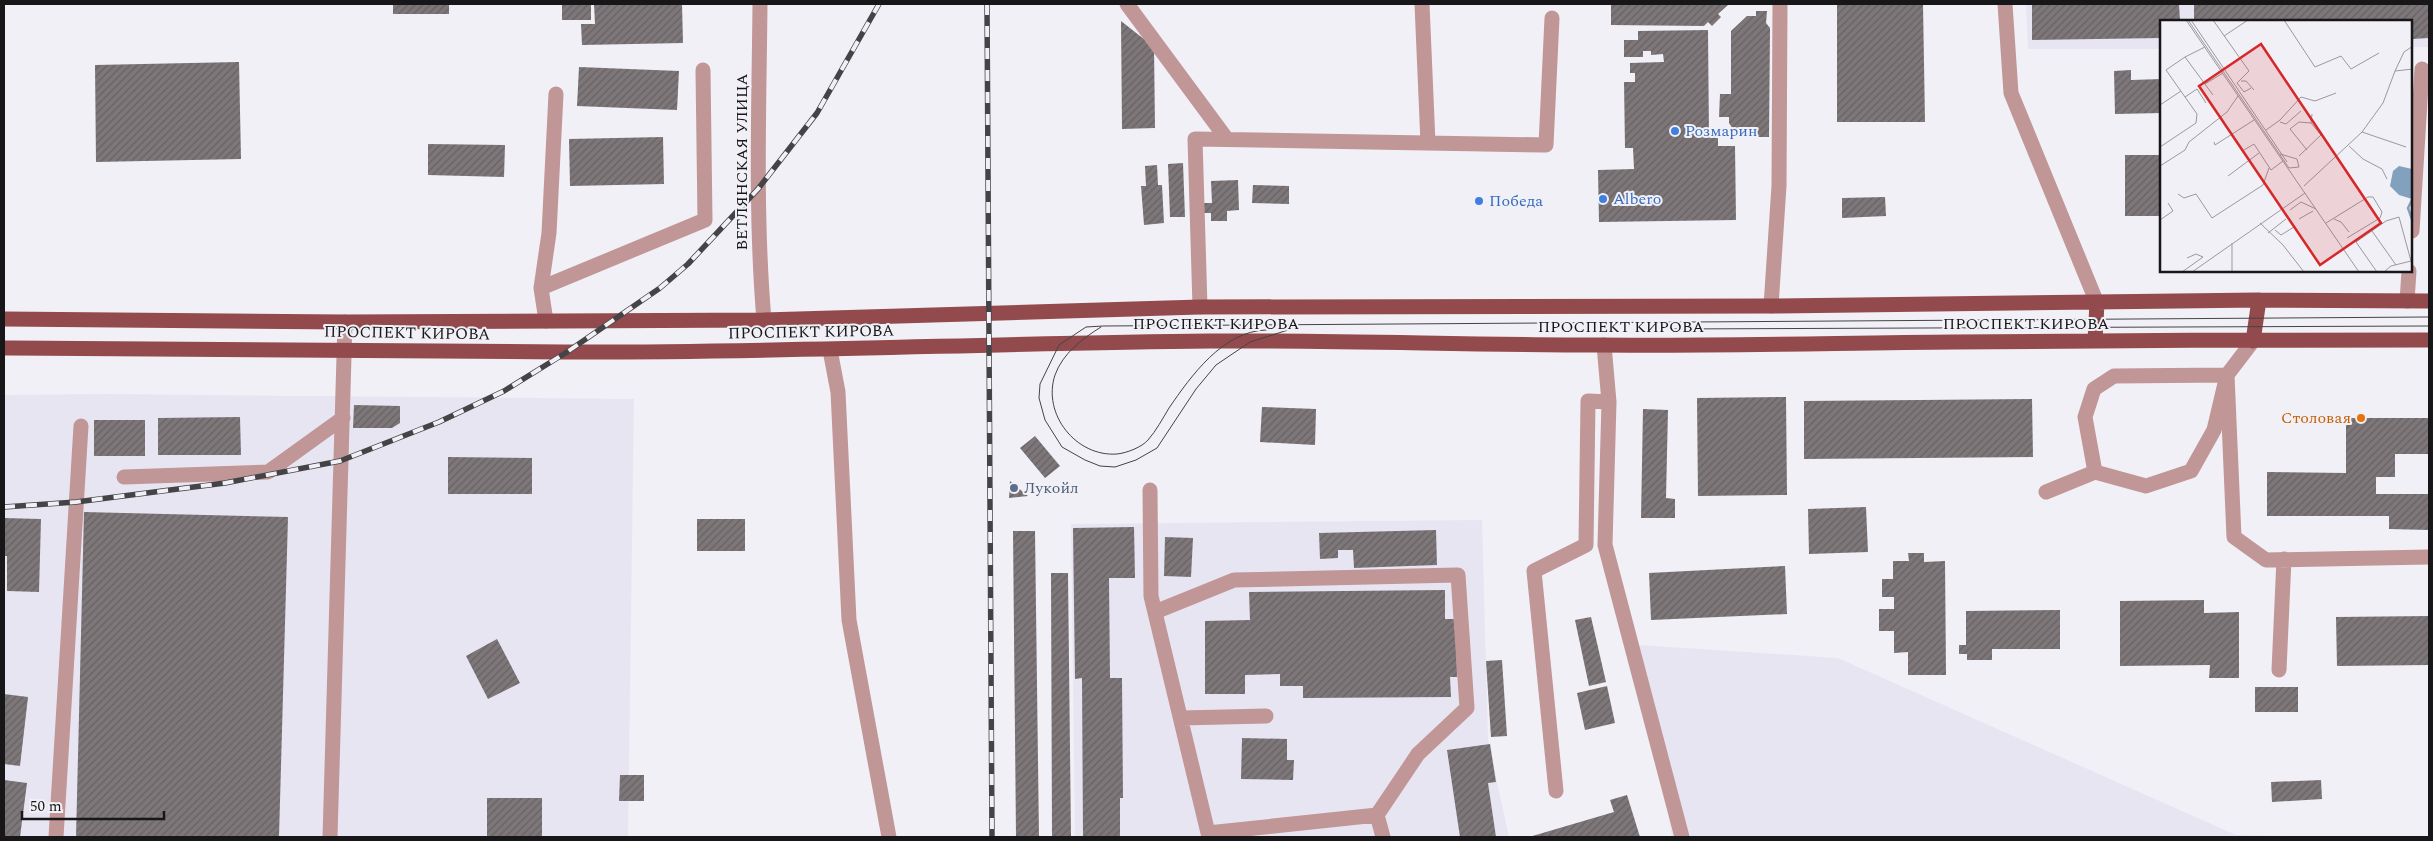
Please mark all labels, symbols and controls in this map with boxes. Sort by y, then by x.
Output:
inset map [2160,20,2413,272]
street label: ВЕТЛЯНСКАЯ УЛИЦА [730,74,754,250]
place label: Розмарин [1685,119,1757,143]
marker: Розмарин [1669,125,1681,137]
place label: Albero [1613,187,1661,211]
place label: Победа [1489,189,1543,213]
marker: Albero [1597,193,1609,205]
marker: Победа [1473,195,1485,207]
street label: ПРОСПЕКТ КИРОВА [1133,312,1299,336]
street label: ПРОСПЕКТ КИРОВА [1943,312,2109,336]
street label: ПРОСПЕКТ КИРОВА [1538,315,1704,339]
street label: ПРОСПЕКТ КИРОВА [728,319,894,345]
street label: ПРОСПЕКТ КИРОВА [324,320,490,346]
place label: Столовая [2281,406,2351,430]
marker: Столовая [2355,412,2367,424]
place label: Лукойл [1024,476,1079,500]
marker: Лукойл [1008,482,1020,494]
scale bar [22,788,165,820]
text: 50 m [30,795,62,818]

